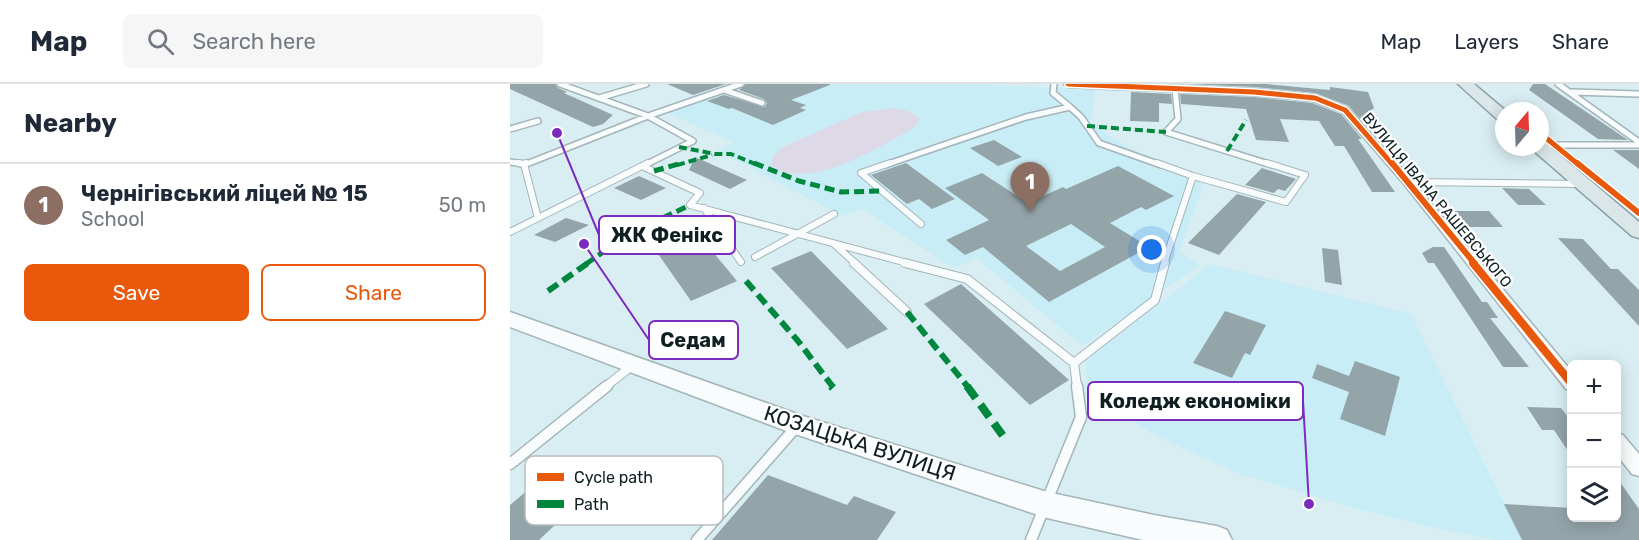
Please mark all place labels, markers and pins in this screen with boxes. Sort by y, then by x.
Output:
pin: 1 [1010,162,1050,212]
callout: ЖК Фенікс [599,216,735,254]
callout: Седам [649,321,738,359]
callout: Коледж економіки [1088,382,1303,420]

